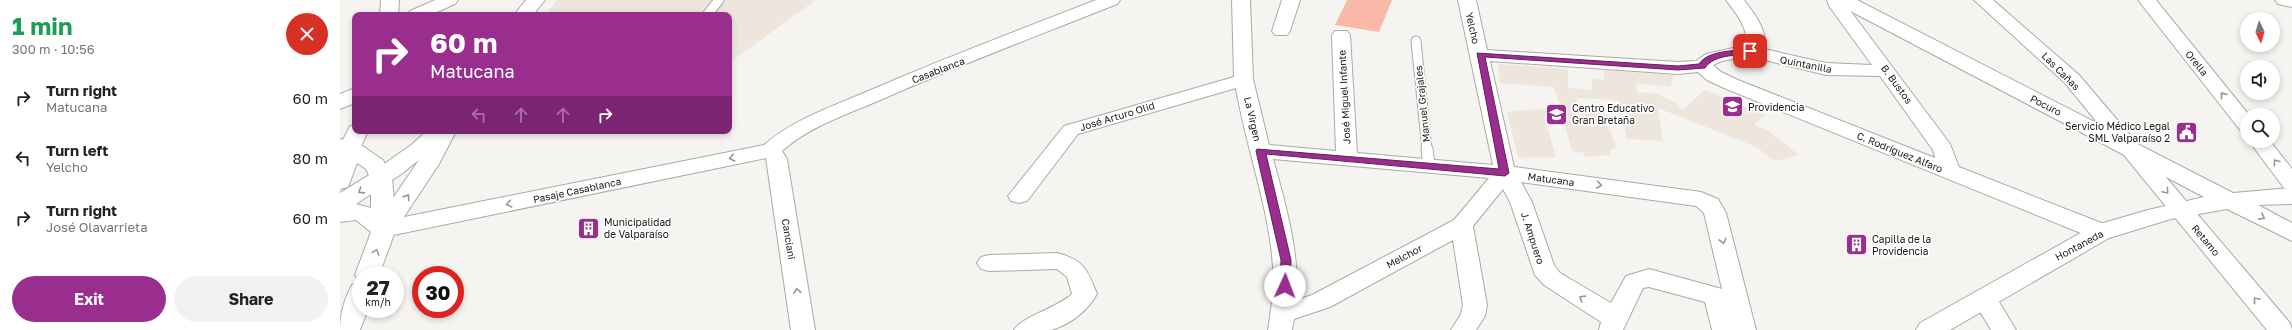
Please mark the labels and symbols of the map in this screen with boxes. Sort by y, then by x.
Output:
street label: Yelcho [1464,11,1482,45]
north arrow [2240,12,2280,52]
pin [1733,34,1767,68]
street label: Orella [2183,48,2211,78]
street label: José Miguel Infante [1336,49,1352,144]
street label: Las Cañas [2039,49,2083,93]
street label: Quintanilla [1779,53,1833,75]
street label: Casablanca [910,54,966,86]
street label: B. Bustos [1879,62,1915,106]
street label: Manuel Grajales [1412,65,1432,143]
street label: Pocuro [2028,92,2064,118]
one-way arrow [2220,93,2227,100]
school or university icon: Providencia [1719,94,1745,120]
street label: La Virgen [1242,96,1264,142]
street label: José Arturo Olid [1078,99,1156,133]
school or university icon: Centro Educativo Gran Bretaña [1543,101,1569,127]
place label: Providencia [1748,101,1804,113]
place label: Centro Educativo Gran Bretaña [1572,102,1654,126]
public building icon: Servicio Médico Legal SML Valparaíso 2 [2173,119,2199,145]
place label: Servicio Médico Legal SML Valparaíso 2 [2065,120,2170,144]
street label: C. Rodríguez Alfaro [1855,129,1945,175]
one-way arrow [729,154,735,162]
one-way arrow [2273,159,2280,166]
street label: Matucana [1527,170,1575,188]
street label: Pasaje Casablanca [532,175,622,205]
one-way arrow [1596,181,1602,190]
one-way arrow [358,186,365,193]
one-way arrow [2161,186,2168,193]
one-way arrow [402,194,409,201]
one-way arrow [506,199,512,207]
street label: J. Ampuero [1519,210,1547,266]
one-way arrow [2258,212,2265,220]
building icon: Municipalidad de Valparaíso [575,215,601,241]
place label: Municipalidad de Valparaíso [604,216,671,240]
street label: Canciani [780,218,798,260]
street label: Retamo [2190,222,2222,258]
street label: Hontaneda [2053,227,2105,263]
building icon: Capilla de la Providencia [1844,232,1870,258]
place label: Capilla de la Providencia [1872,233,1931,257]
one-way arrow [1718,237,1727,244]
street label: Melchor [1384,242,1424,270]
one-way arrow [371,249,379,256]
position arrow [1264,265,1306,307]
speed limit sign: 30 [412,266,464,318]
one-way arrow [793,288,802,295]
one-way arrow [1579,295,1586,302]
one-way arrow [2254,297,2261,305]

